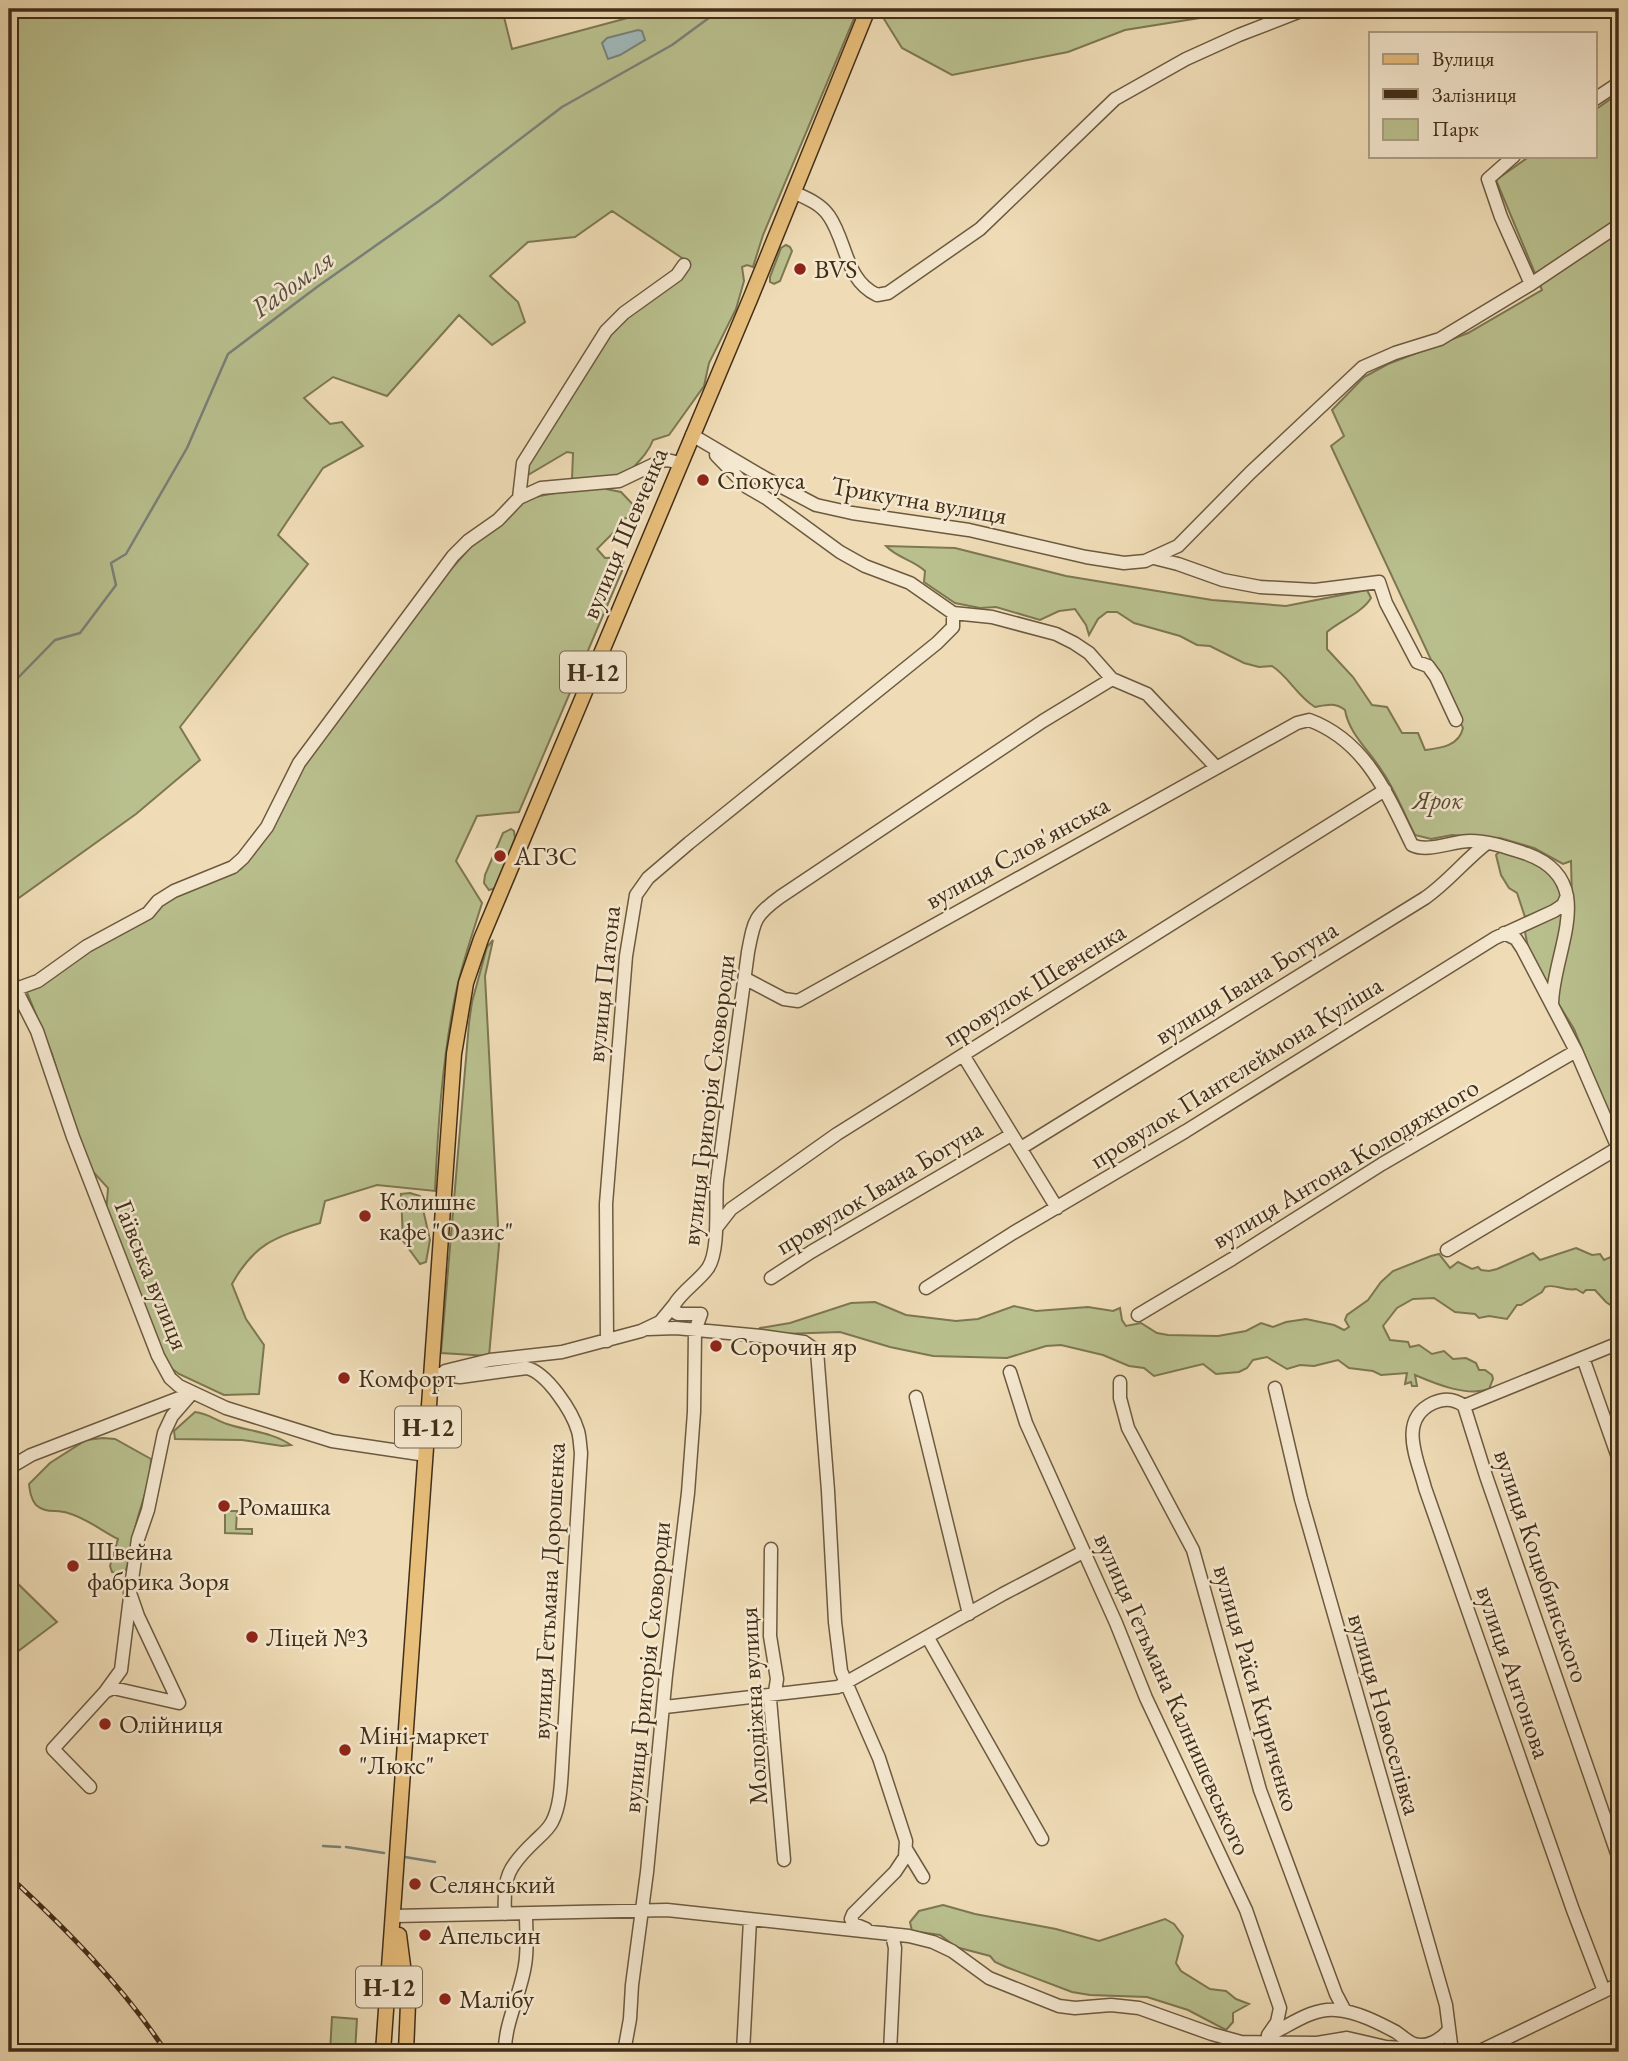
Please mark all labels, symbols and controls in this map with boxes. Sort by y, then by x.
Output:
legend [1369,32,1596,158]
text: Вулиця [1432,45,1494,72]
text: Залізниця [1432,81,1517,108]
text: Парк [1432,115,1479,142]
water label: Радомля [243,240,341,326]
place label: BVS [814,252,857,286]
marker: BVS [792,261,808,277]
street label: вулиця Шевченка [573,441,676,624]
place label: Спокуса [717,463,806,497]
street label: Трикутна вулиця [828,468,1010,532]
marker: Спокуса [695,472,711,488]
road number: Н-12 [560,652,626,692]
park label: Ярок [1411,783,1464,817]
street label: вулиця Слов'янська [919,787,1116,917]
place label: АГЗС [513,839,577,873]
marker: АГЗС [492,848,508,864]
street label: вулиця Патона [578,903,628,1064]
street label: вулиця Івана Богуна [1148,912,1344,1052]
street label: провулок Шевченка [936,914,1132,1054]
street label: вулиця Григорія Сковороди [673,952,743,1247]
street label: провулок Пантелеймона Куліша [1083,967,1389,1176]
street label: вулиця Антона Колодяжного [1205,1070,1485,1256]
street label: провулок Івана Богуна [769,1111,989,1262]
place label: Колишнє кафе "Оазис" [379,1184,513,1248]
street label: Гаївська вулиця [106,1195,198,1355]
marker: Колишнє кафе "Оазис" [357,1208,373,1224]
place label: Сорочин яр [730,1329,857,1363]
marker: Сорочин яр [708,1338,724,1354]
place label: Комфорт [358,1361,456,1395]
marker: Комфорт [336,1370,352,1386]
road number: Н-12 [395,1406,461,1448]
street label: вулиця Гетьмана Дорошенка [523,1441,573,1740]
street label: вулиця Коцюбинського [1486,1445,1598,1687]
place label: Ромашка [238,1489,331,1523]
marker: Ромашка [216,1498,232,1514]
street label: вулиця Григорія Сковороди [614,1519,678,1814]
street label: вулиця Гетьмана Калнишевського [1086,1527,1260,1861]
place label: Швейна фабрика Зоря [87,1534,230,1598]
marker: Швейна фабрика Зоря [65,1558,81,1574]
street label: вулиця Раїси Кириченко [1206,1561,1308,1815]
street label: вулиця Антонова [1469,1581,1560,1764]
street label: Молодіжна вулиця [731,1606,775,1806]
street label: вулиця Новоселівка [1340,1609,1430,1819]
place label: Ліцей №3 [266,1620,368,1654]
marker: Ліцей №3 [244,1629,260,1645]
place label: Олійниця [119,1707,223,1741]
marker: Олійниця [97,1716,113,1732]
place label: Міні-маркет "Люкс" [359,1718,489,1782]
marker: Міні-маркет "Люкс" [337,1742,353,1758]
place label: Селянський [429,1867,556,1901]
marker: Селянський [407,1876,423,1892]
place label: Апельсин [438,1918,541,1952]
marker: Апельсин [417,1927,433,1943]
road number: Н-12 [356,1966,422,2008]
place label: Малібу [459,1982,535,2016]
marker: Малібу [437,1991,453,2007]

